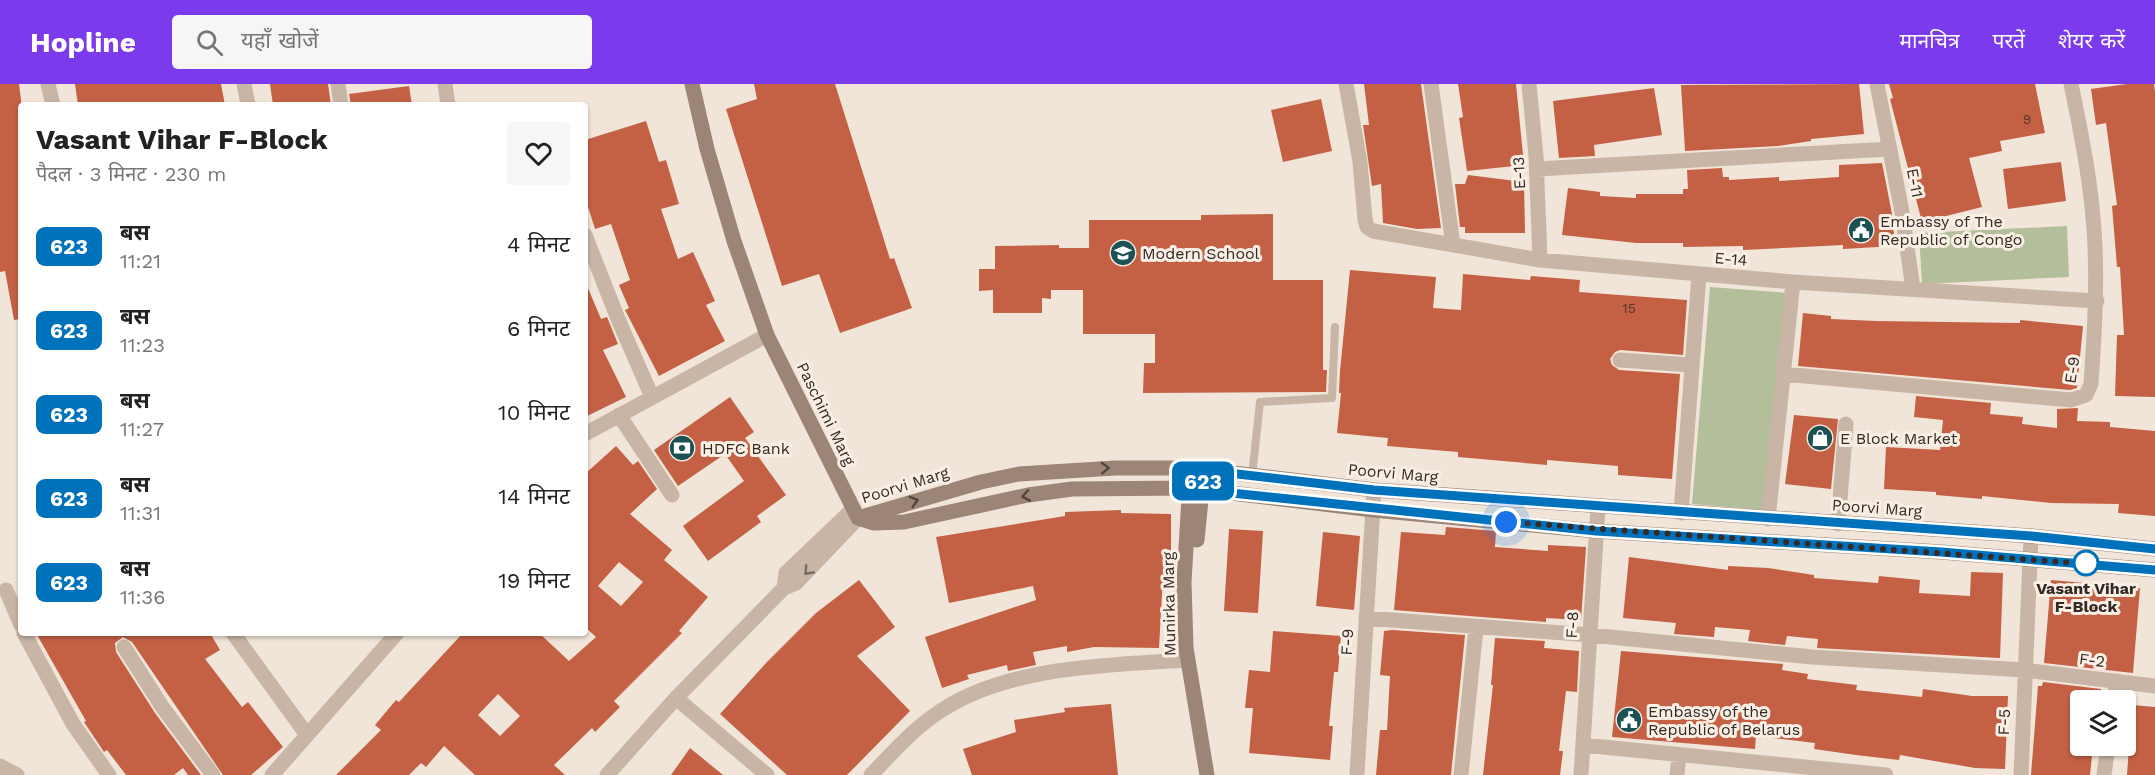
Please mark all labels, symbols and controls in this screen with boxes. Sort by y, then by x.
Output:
search box [172,15,592,69]
text: Hopline [30,26,136,59]
icon: search [193,26,226,59]
text: यहाँ खोजें [241,28,319,53]
text: मानचित्र [1900,28,1960,53]
text: परतें [1993,28,2025,53]
text: शेयर करें [2058,28,2125,53]
house number: 9 [2023,111,2031,127]
button: heart [507,122,570,185]
text: Vasant Vihar F-Block [36,123,328,156]
street label: E-13 [1509,156,1529,190]
text: पैदल · 3 मिनट · 230 m [36,162,226,186]
street label: E-11 [1903,167,1927,199]
place label: Embassy of The Republic of Congo [1880,212,2022,249]
public building icon: Embassy of The Republic of Congo [1846,215,1876,245]
text: बस [120,220,150,245]
text: 4 मिनट [507,232,570,257]
text: 623 [50,234,88,259]
school or university icon: Modern School [1108,238,1138,268]
place label: Modern School [1142,244,1260,263]
street label: E-14 [1714,248,1748,270]
text: 11:21 [120,249,161,273]
house number: 15 [1622,300,1636,316]
text: बस [120,304,150,329]
text: 6 मिनट [507,316,570,341]
text: 623 [50,318,88,343]
text: 11:23 [120,333,165,357]
street label: E-9 [2060,355,2084,385]
street label: Paschimi Marg [793,359,859,469]
text: बस [120,388,150,413]
text: 10 मिनट [498,400,570,425]
text: 623 [50,402,88,427]
text: 11:27 [120,417,164,441]
shop icon: E Block Market [1805,423,1835,453]
place label: E Block Market [1840,429,1958,448]
bank icon: HDFC Bank [667,433,697,463]
place label: HDFC Bank [702,439,790,458]
street label: Poorvi Marg [1347,460,1439,486]
one-way arrow [1100,462,1109,474]
line badge: 623 [1168,462,1238,500]
street label: Poorvi Marg [859,463,952,507]
text: 623 [1184,469,1222,494]
text: बस [120,472,150,497]
text: 14 मिनट [498,484,570,509]
text: 623 [50,486,88,511]
one-way arrow [1021,489,1031,502]
street label: Poorvi Marg [1831,495,1923,521]
one-way arrow [908,496,919,508]
text: 11:31 [120,501,161,525]
your location [1491,507,1521,537]
marker: Vasant Vihar F-Block [2073,550,2099,576]
street label: Munirka Marg [1159,551,1179,656]
text: बस [120,556,150,581]
one-way arrow [804,564,815,574]
text: 19 मिनट [498,568,570,593]
text: 623 [50,570,88,595]
place label: Vasant Vihar F-Block [2036,579,2136,616]
text: 11:36 [120,585,165,609]
street label: F-8 [1562,611,1582,639]
street label: F-9 [1337,628,1357,656]
street label: F-2 [2078,649,2106,671]
map controls [2070,690,2136,756]
button: layers [2070,690,2136,756]
place label: Embassy of the Republic of Belarus [1648,702,1800,739]
public building icon: Embassy of the Republic of Belarus [1614,705,1644,735]
street label: F-5 [1994,708,2014,736]

